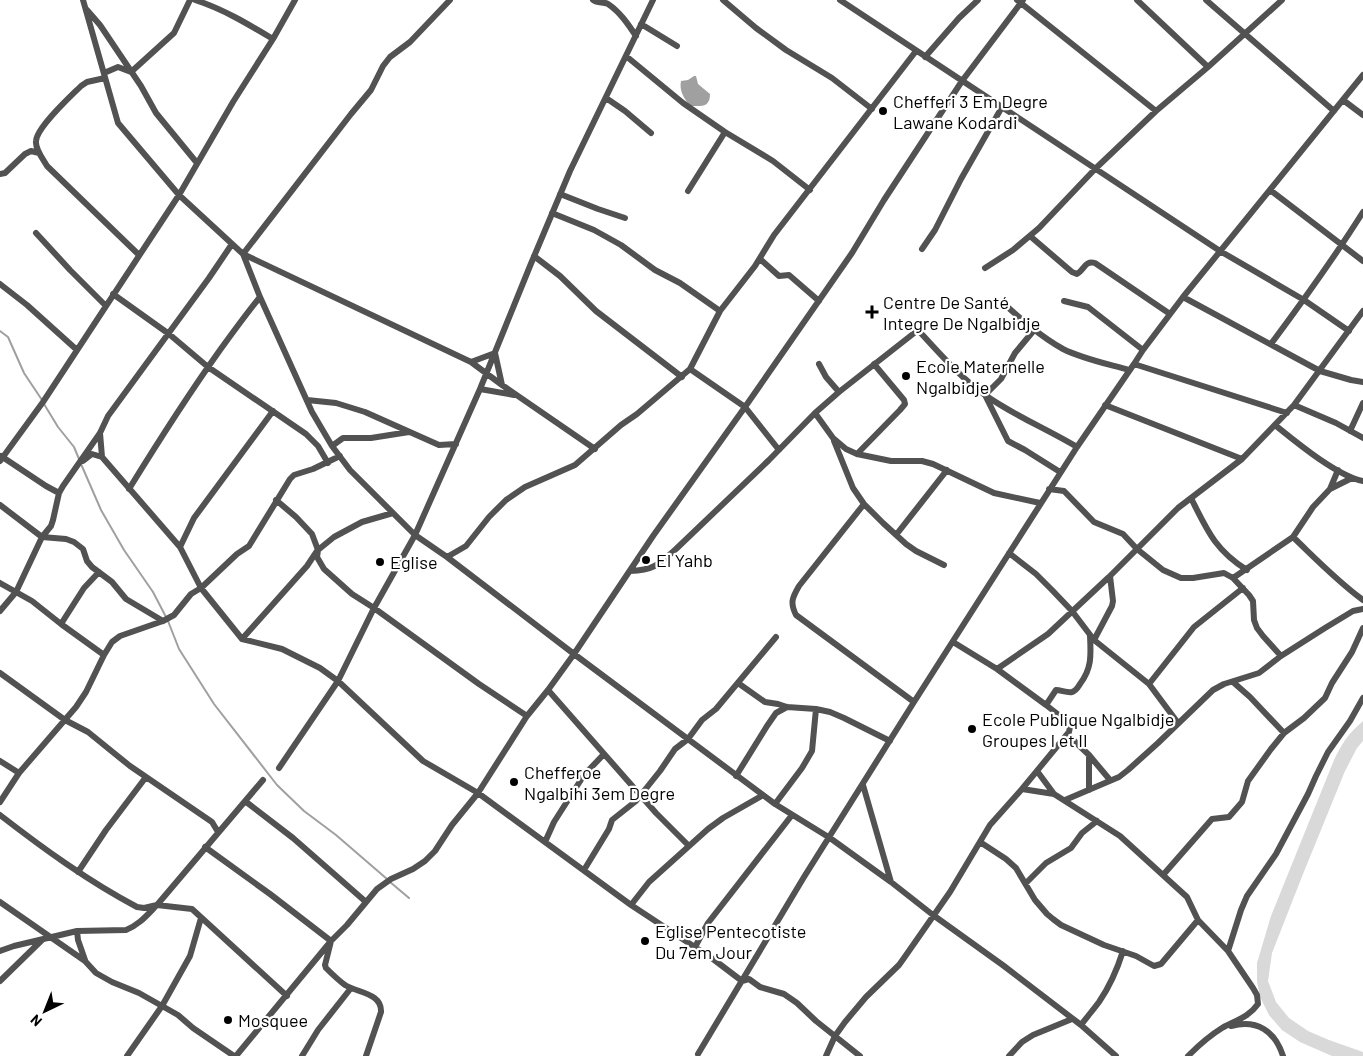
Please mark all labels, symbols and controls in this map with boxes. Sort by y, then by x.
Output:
place label: Chefferi 3 Em Degre Lawane Kodardi [893,90,1048,133]
marker: Chefferi 3 Em Degre Lawane Kodardi [877,105,889,117]
place label: Centre De Santé Integre De Ngalbidje [883,291,1040,334]
marker: Centre De Santé Integre De Ngalbidje [865,305,879,319]
place label: Ecole Maternelle Ngalbidje [916,355,1045,398]
marker: Ecole Maternelle Ngalbidje [900,370,912,382]
place label: El Yahb [656,549,713,571]
place label: Eglise [390,551,438,573]
marker: El Yahb [640,554,652,566]
marker: Eglise [374,556,386,568]
place label: Ecole Publique Ngalbidje Groupes I et II [982,708,1174,751]
marker: Ecole Publique Ngalbidje Groupes I et II [966,723,978,735]
place label: Chefferoe Ngalbihi 3em Degre [524,761,675,804]
marker: Chefferoe Ngalbihi 3em Degre [508,776,520,788]
place label: Eglise Pentecotiste Du 7em Jour [655,920,806,963]
marker: Eglise Pentecotiste Du 7em Jour [639,935,651,947]
north arrow [20,986,70,1036]
place label: Mosquee [238,1009,308,1031]
text: N [27,1011,45,1030]
marker: Mosquee [222,1014,234,1026]

